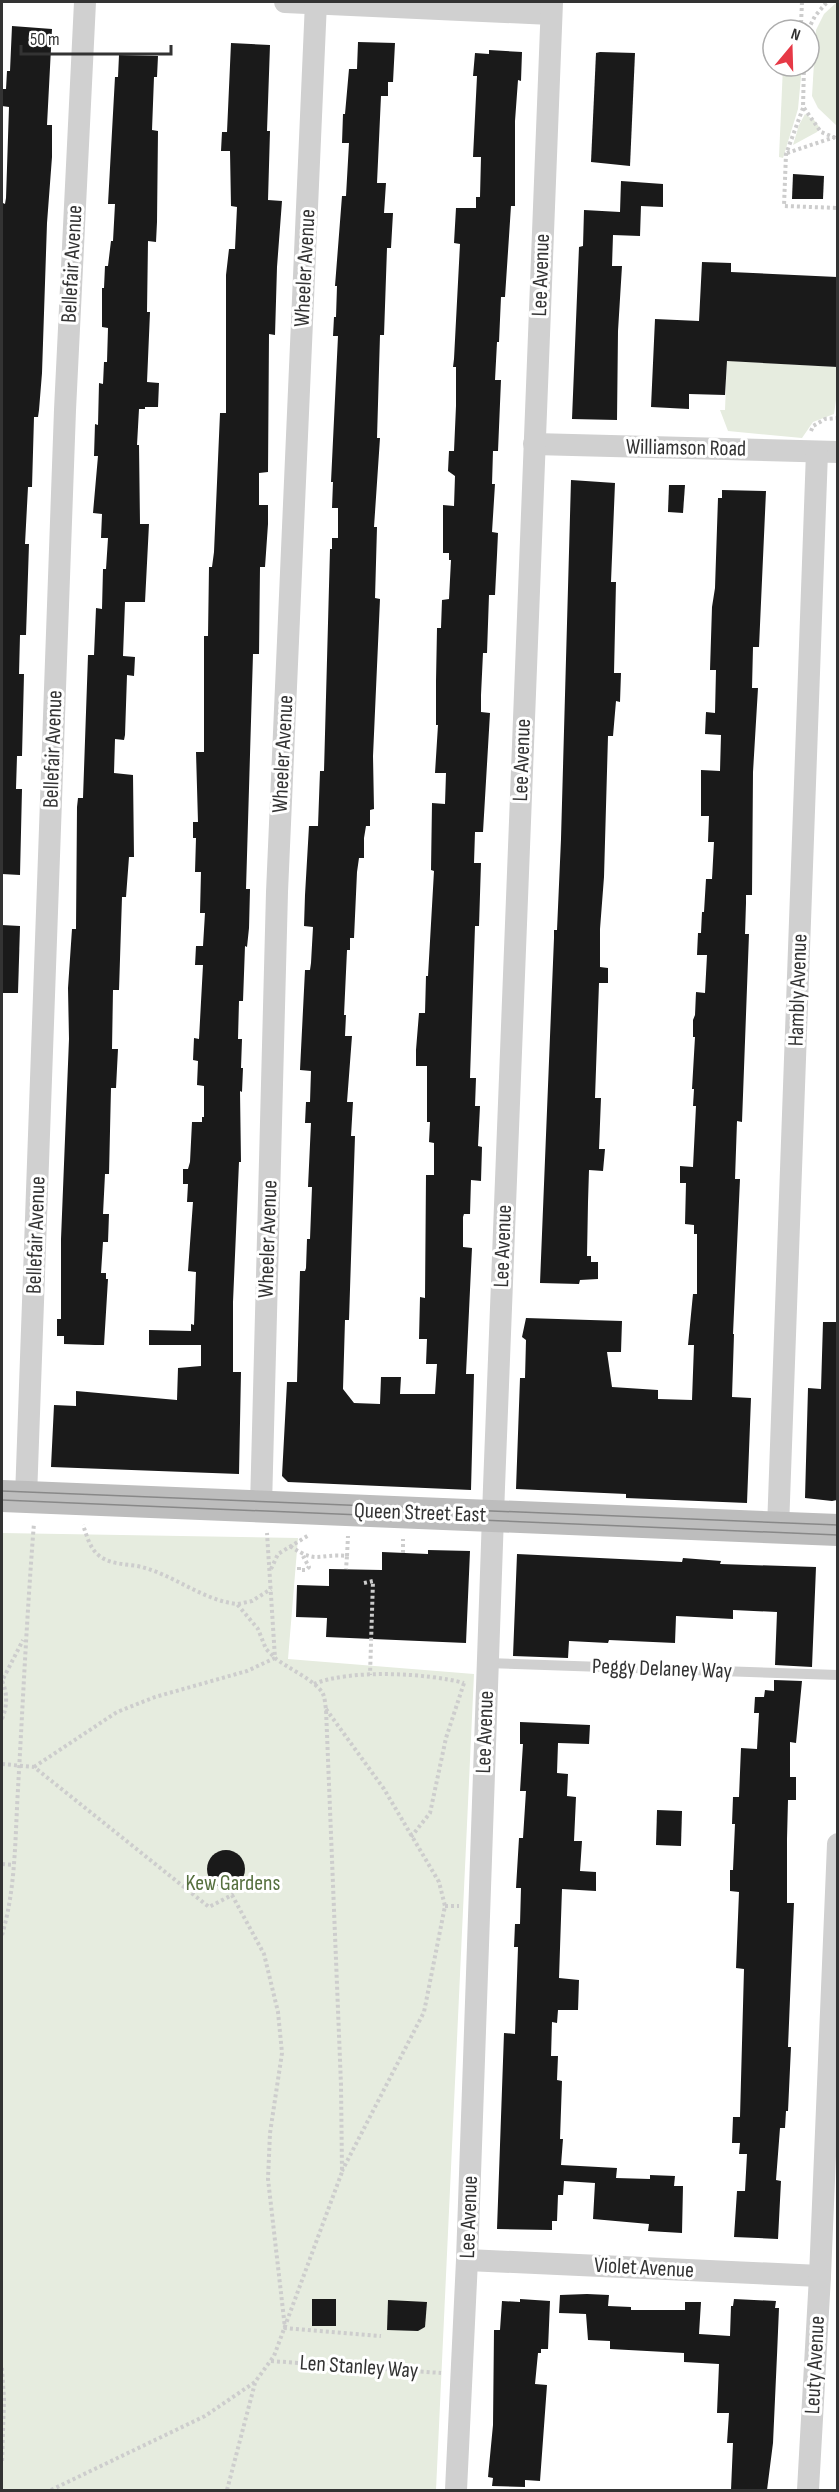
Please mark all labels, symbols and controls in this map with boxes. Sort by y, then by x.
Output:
scale bar [21,18,171,56]
north arrow [761,18,821,78]
text: N [788,25,803,46]
text: 50 m [30,29,60,50]
street label: Bellefair Avenue [55,204,89,324]
street label: Wheeler Avenue [288,208,322,328]
street label: Lee Avenue [526,233,556,317]
street label: Williamson Road [626,433,746,463]
street label: Bellefair Avenue [37,690,69,808]
street label: Wheeler Avenue [266,694,300,814]
street label: Lee Avenue [507,718,537,802]
street label: Hambly Avenue [783,933,813,1047]
street label: Bellefair Avenue [20,1176,52,1294]
street label: Wheeler Avenue [252,1180,284,1298]
street label: Lee Avenue [488,1204,518,1288]
street label: Queen Street East [353,1497,487,1529]
street label: Peggy Delaney Way [591,1653,733,1685]
street label: Lee Avenue [470,1690,500,1774]
park label: Kew Gardens [186,1870,281,1897]
street label: Lee Avenue [454,2175,484,2259]
street label: Violet Avenue [593,2252,695,2284]
street label: Leuty Avenue [799,2315,831,2415]
street label: Len Stanley Way [299,2349,420,2385]

